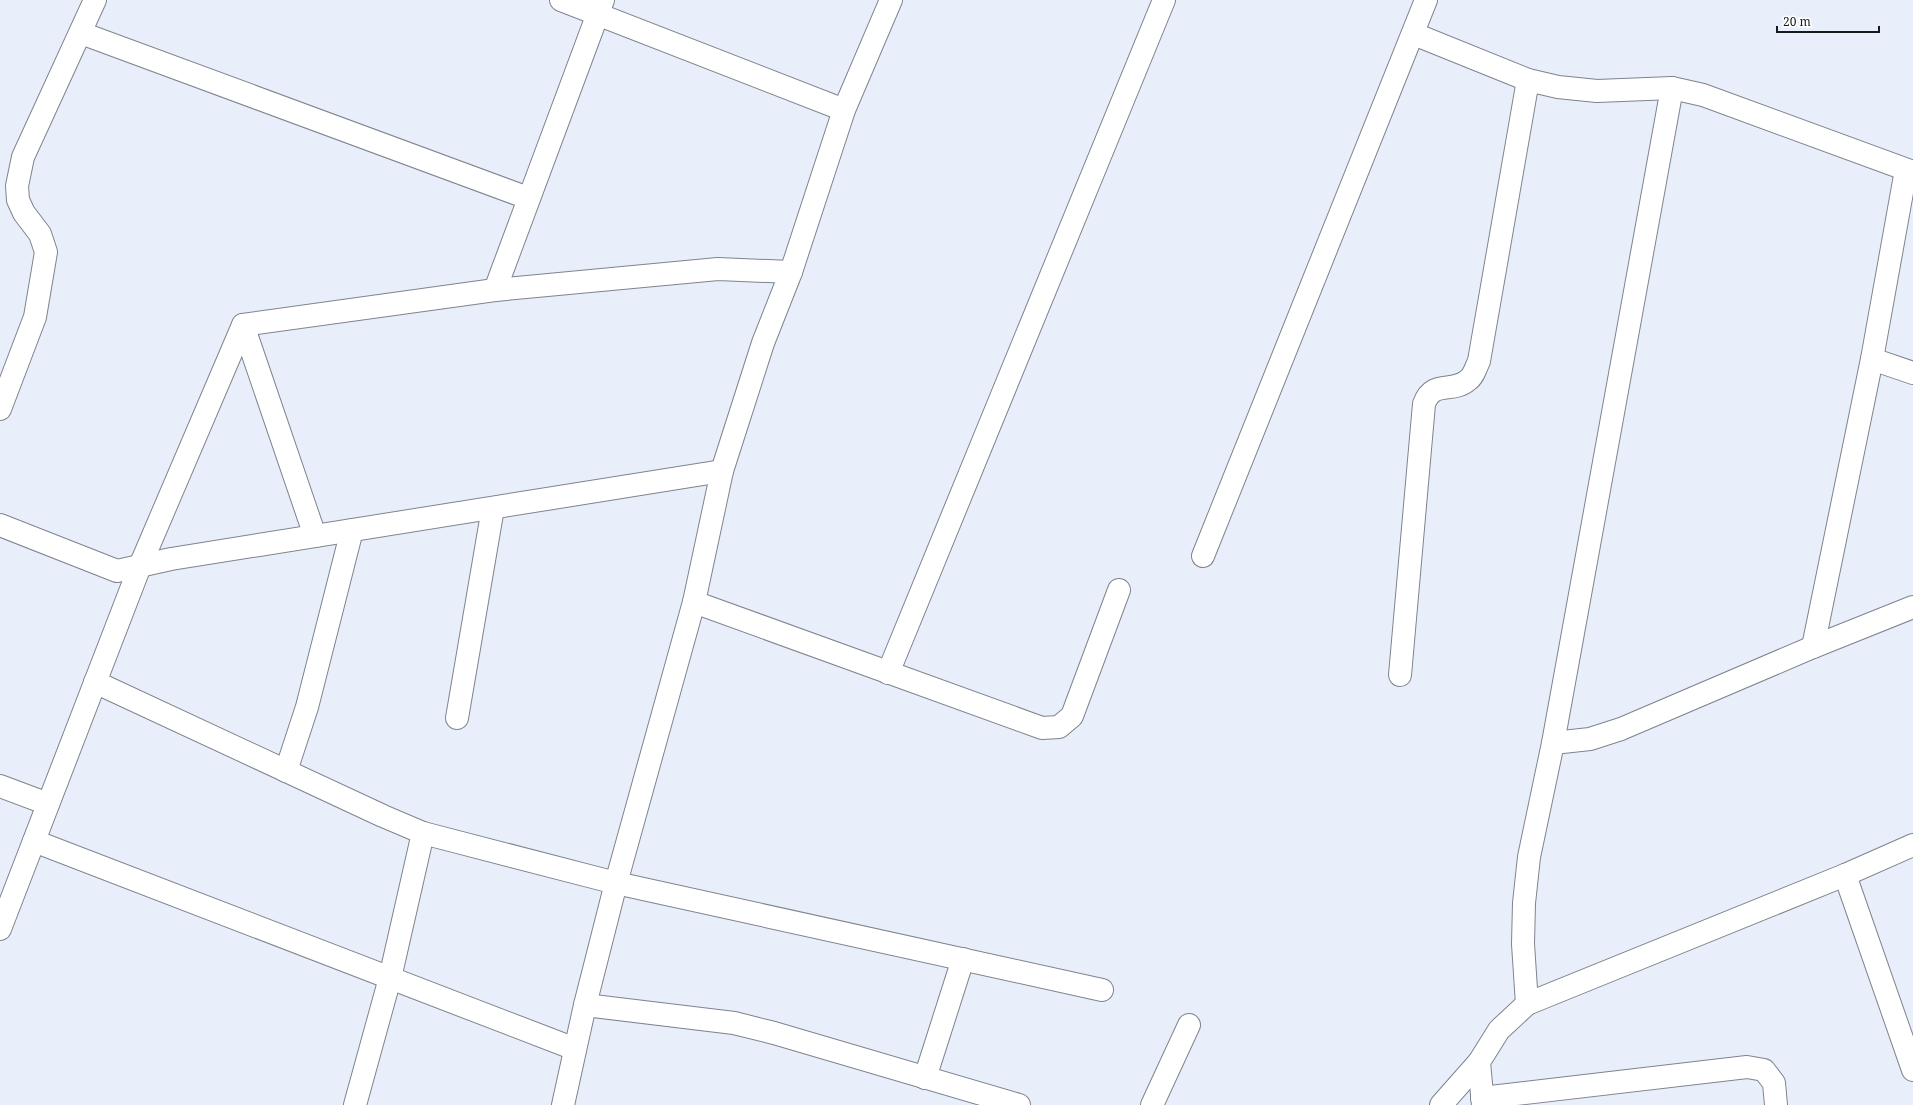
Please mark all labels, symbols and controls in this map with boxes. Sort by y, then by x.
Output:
scale bar [1777,8,1879,34]
text: 20 m [1783,13,1811,30]

